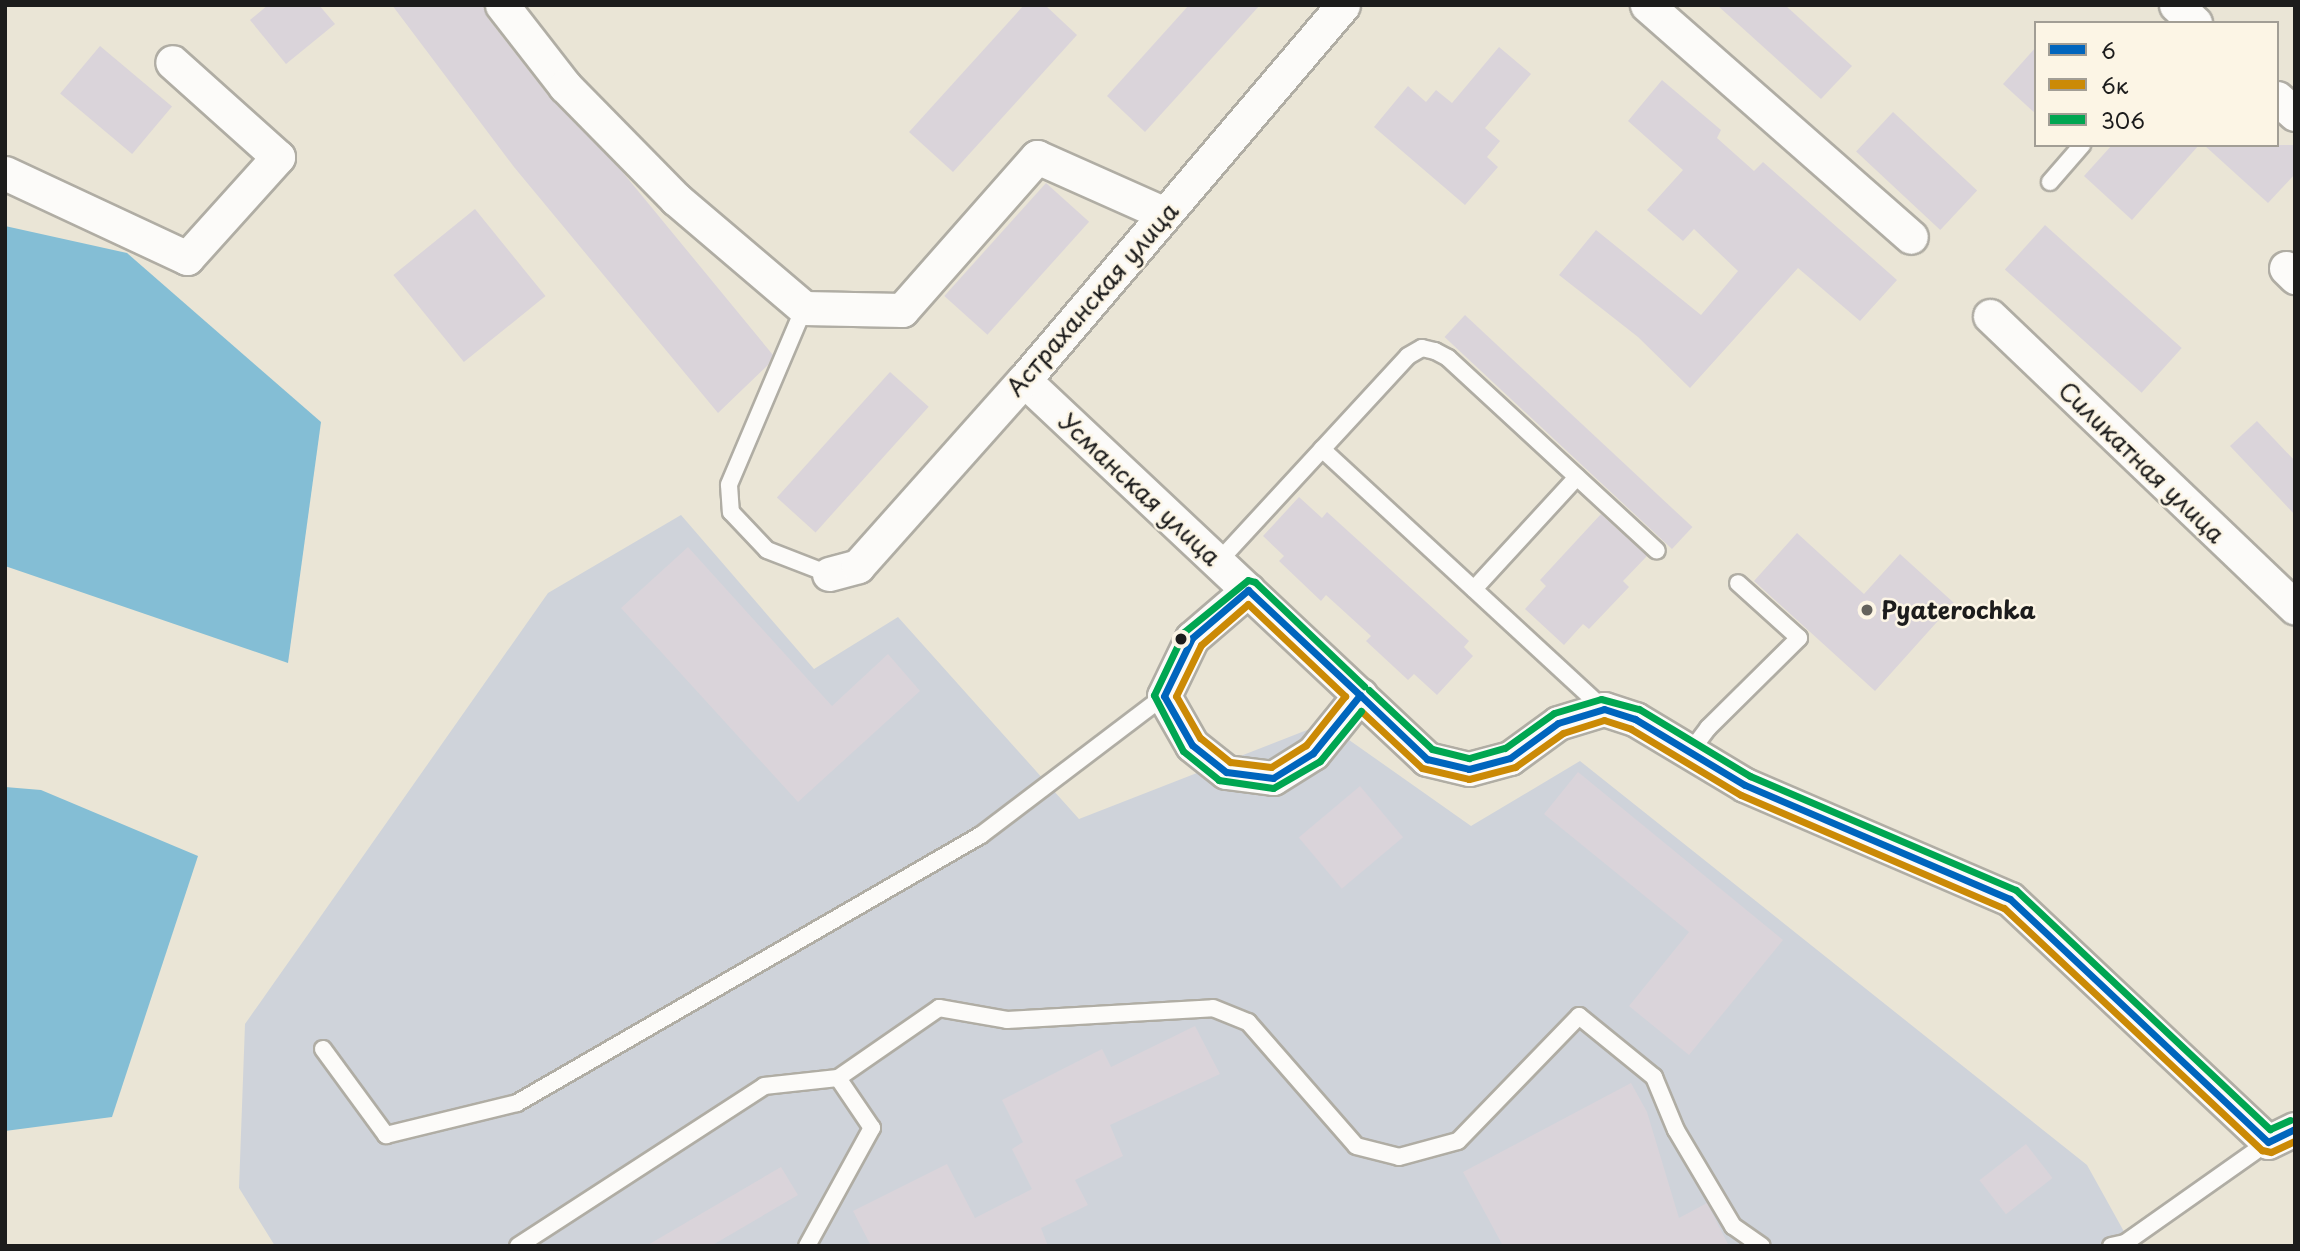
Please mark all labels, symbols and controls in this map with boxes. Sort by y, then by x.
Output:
legend [2034,21,2279,147]
text: 6 [2101,34,2116,66]
text: 6к [2101,69,2128,101]
text: 306 [2101,104,2145,136]
street label: Астраханская улица [1000,196,1184,402]
street label: Силикатная улица [2053,375,2231,549]
street label: Усманская улица [1053,406,1227,572]
place label: Pyaterochka [1881,596,2036,624]
marker: Pyaterochka [1859,602,1875,618]
unlabelled marker [1174,632,1188,646]

